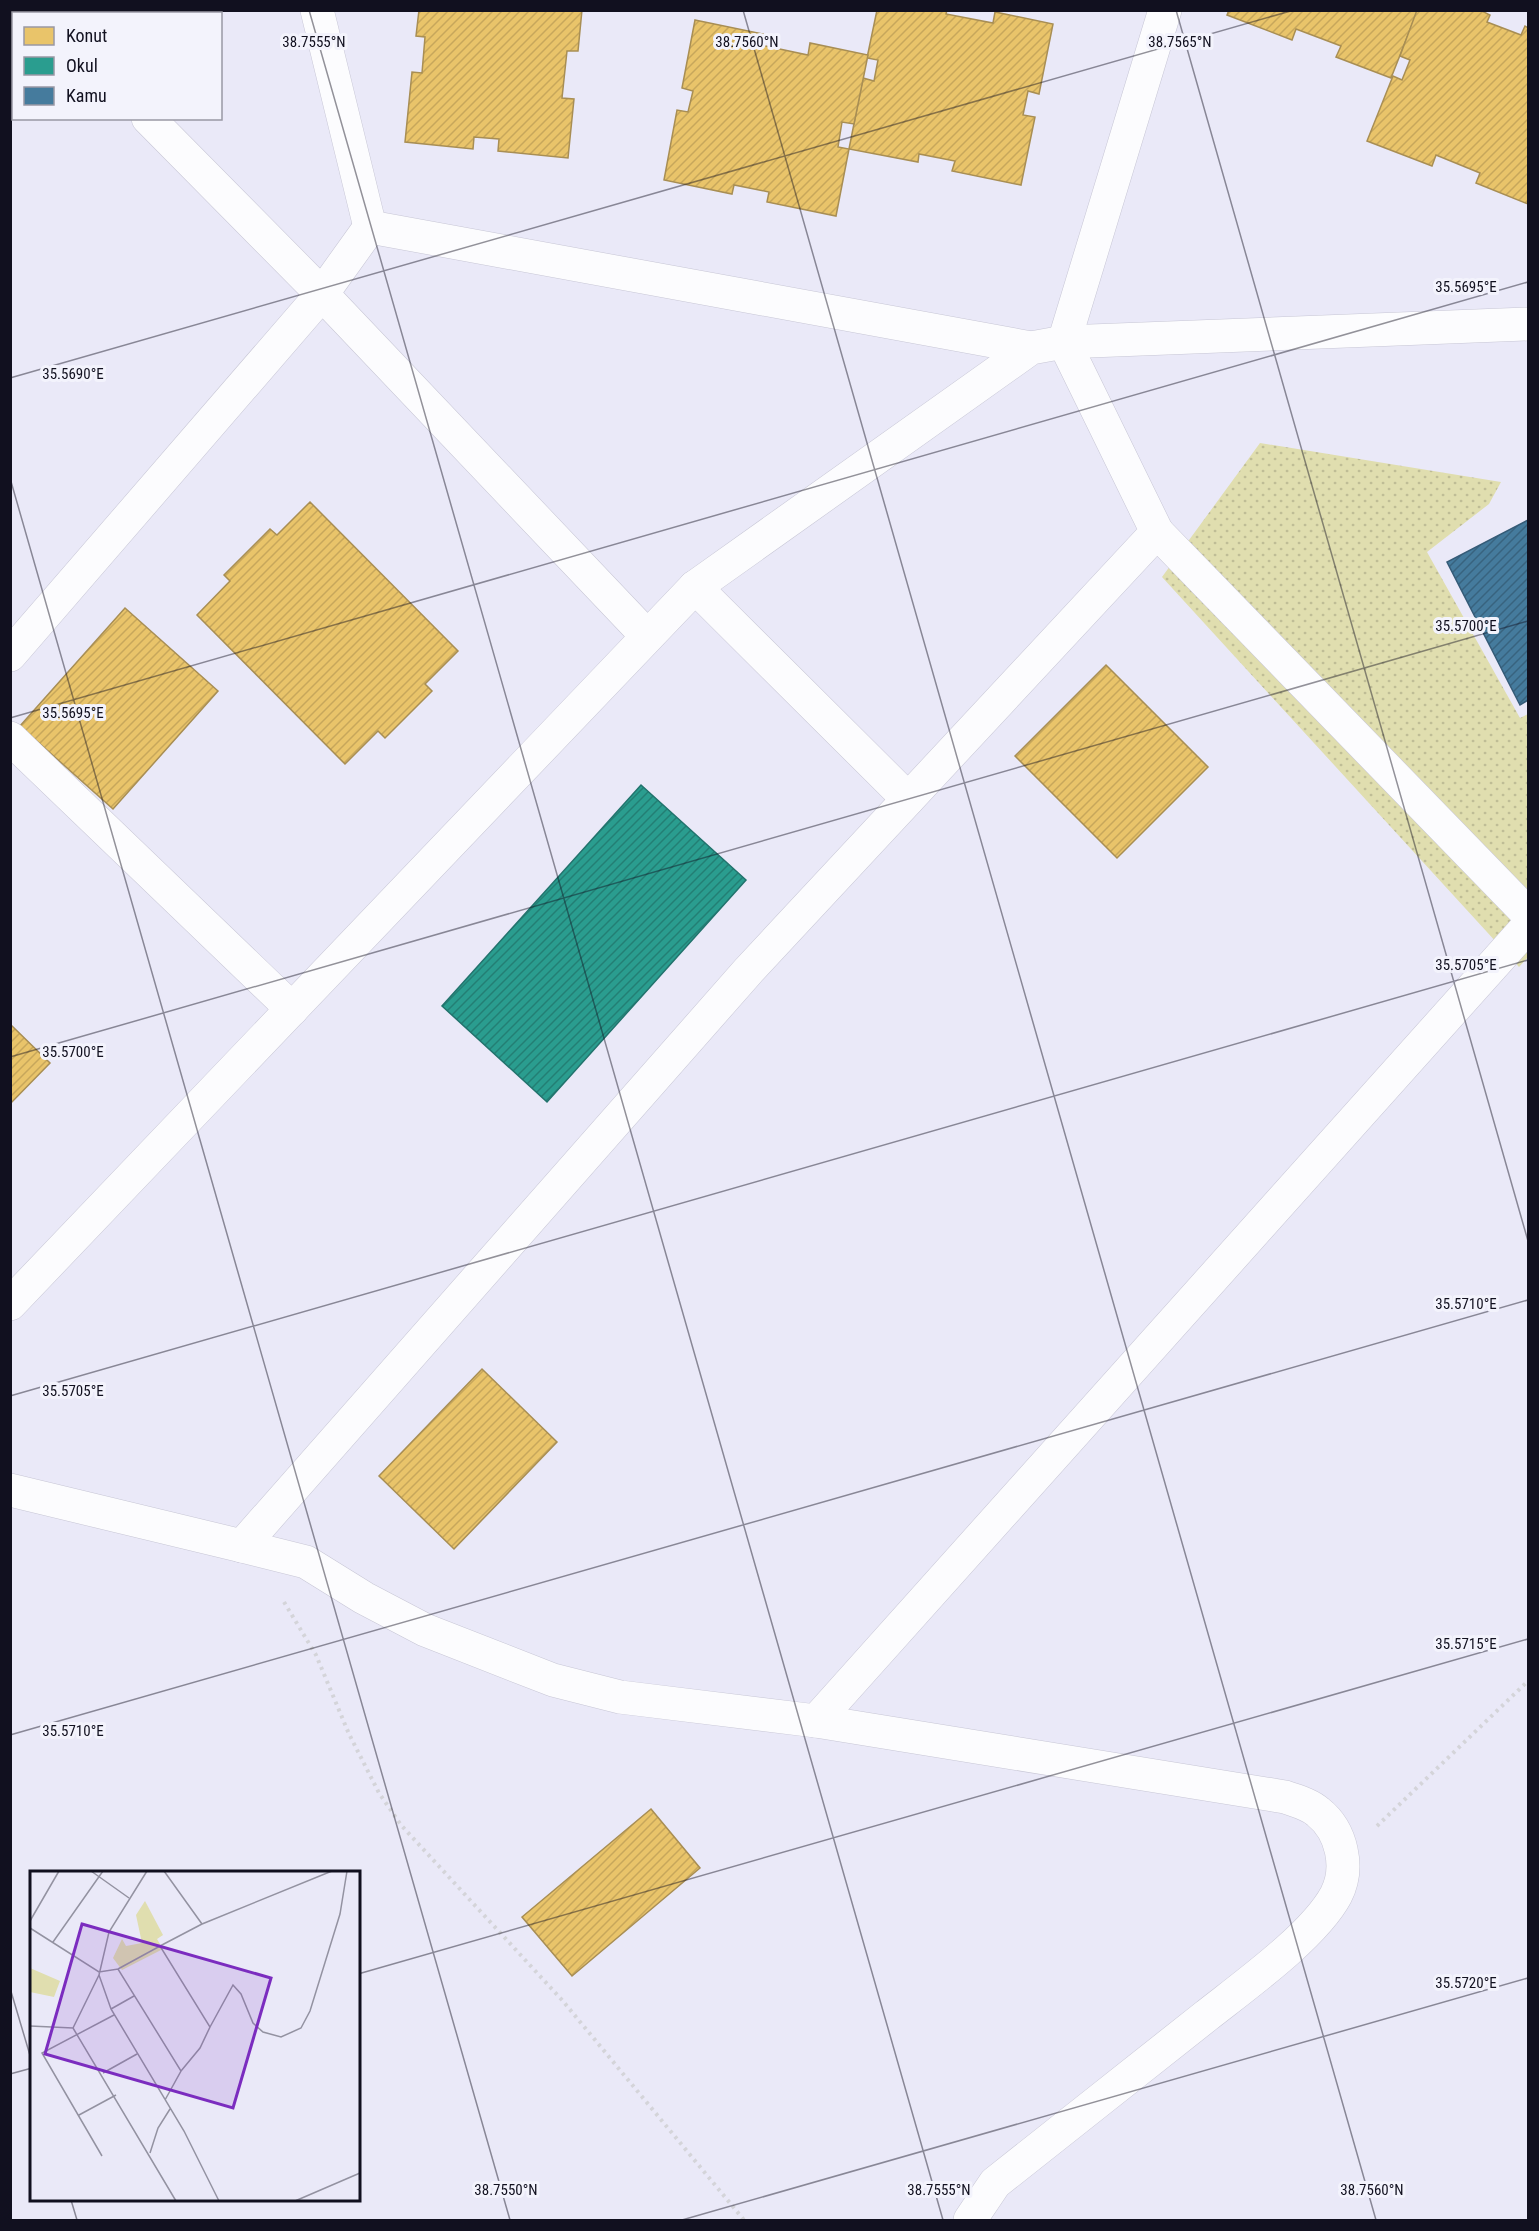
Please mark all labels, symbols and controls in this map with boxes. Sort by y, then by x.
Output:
legend [12,12,222,120]
text: Konut [66,25,107,46]
text: 38.7555°N [282,33,346,51]
text: 38.7560°N [715,33,779,51]
text: 38.7565°N [1148,33,1212,51]
text: Okul [66,55,98,76]
text: Kamu [66,85,107,106]
text: 35.5695°E [1435,278,1497,296]
text: 35.5690°E [42,365,104,383]
text: 35.5700°E [1435,617,1497,635]
text: 35.5695°E [42,704,104,722]
text: 35.5705°E [1435,956,1497,974]
text: 35.5700°E [42,1043,104,1061]
text: 35.5710°E [1435,1295,1497,1313]
text: 35.5705°E [42,1382,104,1400]
text: 35.5715°E [1435,1635,1497,1653]
text: 35.5710°E [42,1722,104,1740]
inset map [30,1871,360,2201]
text: 35.5720°E [1435,1974,1497,1992]
text: 38.7550°N [474,2181,538,2199]
text: 38.7555°N [907,2181,971,2199]
text: 38.7560°N [1340,2181,1404,2199]

